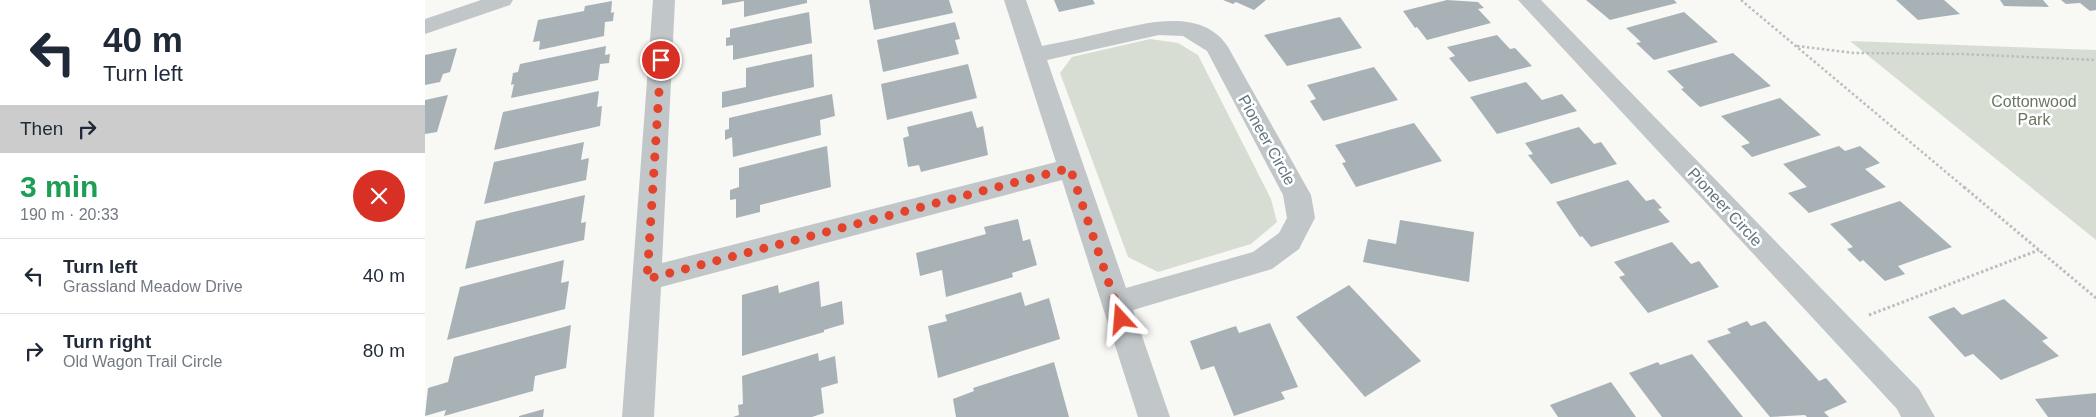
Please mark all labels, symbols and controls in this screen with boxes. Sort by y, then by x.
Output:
icon: left [20,20,85,85]
text: 40 m [103,20,183,59]
pin [640,39,682,81]
icon: arrive [647,46,675,74]
text: Turn left [103,61,183,86]
street label: Pioneer Circle [1235,92,1299,188]
park label: Cottonwood Park [1991,93,2077,128]
icon: right [73,115,101,143]
text: Then [20,118,63,139]
street label: Pioneer Circle [1685,164,1766,250]
text: 3 min [20,170,98,203]
button: close [353,170,405,222]
text: 190 m · 20:33 [20,206,119,223]
text: Turn left [63,256,138,277]
icon: left [20,262,48,290]
text: 40 m [363,265,405,286]
text: Grassland Meadow Drive [63,278,243,295]
position arrow [1094,292,1146,344]
text: Turn right [63,331,151,352]
icon: right [20,337,48,365]
text: 80 m [363,340,405,361]
text: Old Wagon Trail Circle [63,353,222,370]

